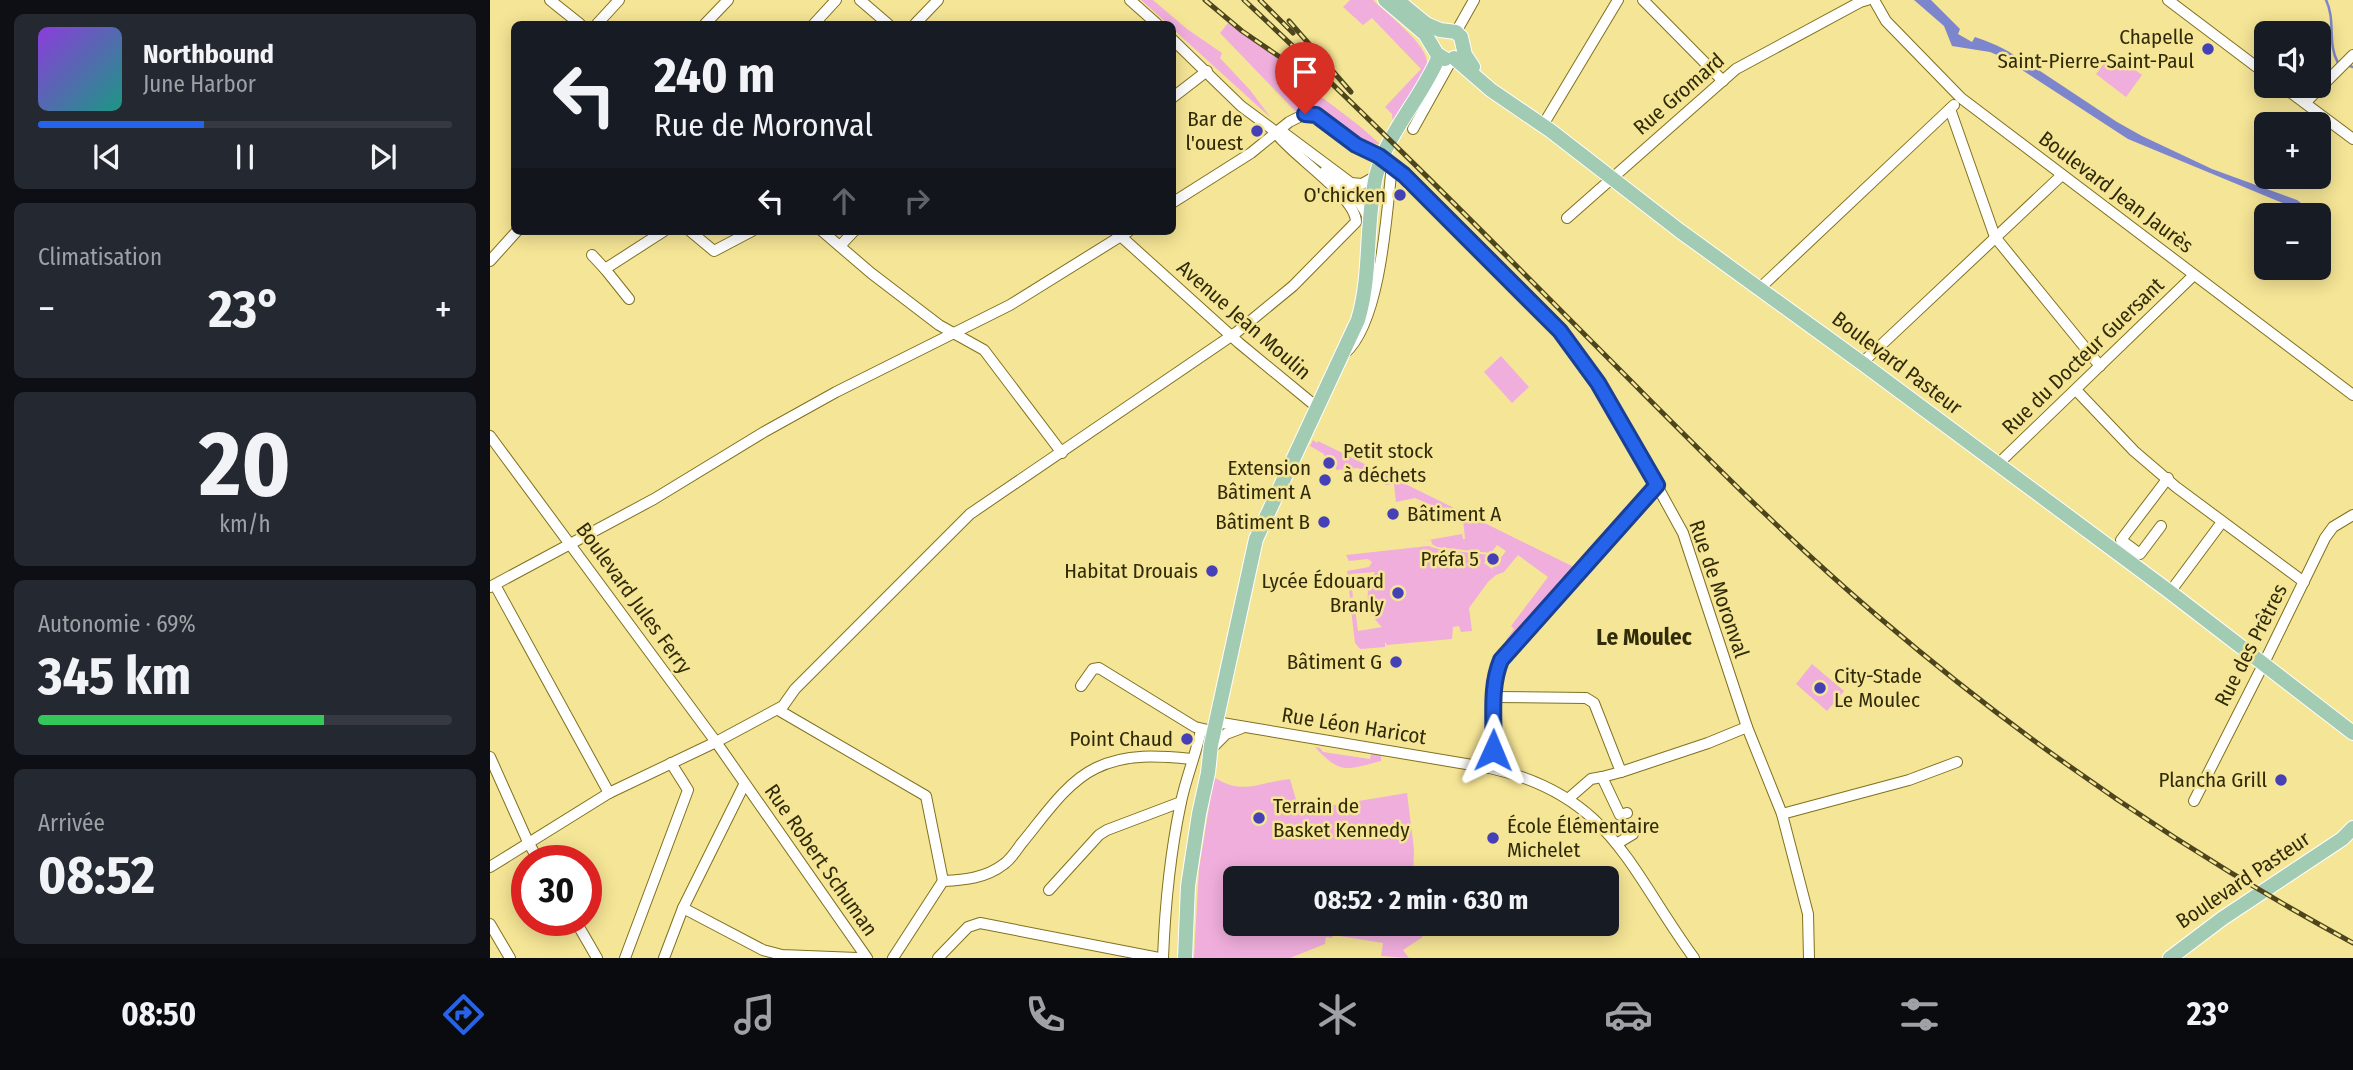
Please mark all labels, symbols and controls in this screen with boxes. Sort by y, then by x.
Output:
map controls [2254,21,2331,280]
button: sound [2254,21,2331,98]
place label: Chapelle Saint-Pierre-Saint-Paul [1998,24,2194,74]
text: Northbound [143,39,274,70]
marker: Chapelle Saint-Pierre-Saint-Paul [2200,41,2216,57]
pin [1275,42,1335,114]
text: 240 m [654,46,775,105]
street label: Rue Gromard [1628,47,1730,141]
icon: left [539,49,630,140]
icon: arrive [1286,53,1324,91]
text: June Harbor [143,70,256,98]
text: Rue de Moronval [654,106,873,144]
place label: Bar de l'ouest [1186,106,1243,156]
button: + [2254,112,2331,189]
marker: Bar de l'ouest [1249,123,1265,139]
street label: Boulevard Jean Jaurès [2034,125,2198,259]
icon: previous [88,138,126,176]
icon: pause [226,138,264,176]
icon: next [364,138,402,176]
icon: left [752,182,790,220]
icon: ahead [825,182,863,220]
icon: right [898,182,936,220]
place label: O'chicken [1303,182,1386,208]
marker: O'chicken [1392,187,1408,203]
button: − [2254,203,2331,280]
text: Climatisation [38,243,162,271]
street label: Avenue Jean Moulin [1172,255,1316,385]
street label: Rue du Docteur Guersant [1997,272,2169,440]
text: 23° [208,278,281,341]
text: − [38,286,55,332]
text: + [435,286,452,332]
street label: Boulevard Pasteur [1827,306,1968,421]
text: 20 [199,410,291,519]
place label: Petit stock à déchets [1343,438,1433,488]
place label: Extension Bâtiment A [1217,455,1311,505]
marker: Petit stock à déchets [1321,455,1337,471]
marker: Extension Bâtiment A [1317,472,1333,488]
place label: Bâtiment A [1407,501,1501,527]
marker: Bâtiment A [1385,506,1401,522]
place label: Bâtiment B [1215,509,1310,535]
text: km/h [219,510,271,538]
marker: Bâtiment B [1316,514,1332,530]
street label: Boulevard Jules Ferry [570,517,698,679]
street label: Rue de Moronval [1683,517,1755,662]
place label: Préfa 5 [1420,546,1479,572]
marker: Préfa 5 [1485,551,1501,567]
place label: Habitat Drouais [1064,558,1198,584]
marker: Habitat Drouais [1204,563,1220,579]
place label: Lycée Édouard Branly [1262,568,1385,618]
street label: Rue des Prêtres [2209,579,2293,711]
marker: Lycée Édouard Branly [1390,585,1406,601]
text: Autonomie · 69% [38,610,196,638]
district label: Le Moulec [1596,623,1692,651]
text: 345 km [38,645,191,708]
place label: Bâtiment G [1287,649,1382,675]
marker: Bâtiment G [1388,654,1404,670]
place label: City-Stade Le Moulec [1834,663,1922,713]
marker: City-Stade Le Moulec [1812,680,1828,696]
street label: Rue Léon Haricot [1280,702,1428,750]
position arrow [1456,713,1530,787]
place label: Point Chaud [1069,726,1173,752]
marker: Point Chaud [1179,731,1195,747]
place label: Plancha Grill [2158,767,2267,793]
marker: Plancha Grill [2273,772,2289,788]
street label: Rue Robert Schuman [759,779,883,941]
place label: Terrain de Basket Kennedy [1273,793,1410,843]
text: Arrivée [38,809,105,837]
marker: Terrain de Basket Kennedy [1251,810,1267,826]
place label: École Élémentaire Michelet [1507,813,1659,863]
street label: Boulevard Pasteur [2171,825,2315,934]
marker: École Élémentaire Michelet [1485,830,1501,846]
text: 08:52 [38,844,155,907]
speed limit sign: 30 [511,845,602,936]
text: 08:52 · 2 min · 630 m [1314,885,1528,916]
icon: directions [439,990,488,1039]
icon: music [730,990,779,1039]
icon: phone [1021,990,1070,1039]
icon: climate [1313,990,1362,1039]
icon: car [1604,990,1653,1039]
icon: filters [1895,990,1944,1039]
text: 08:50 [121,995,196,1033]
text: 23° [2187,995,2232,1033]

